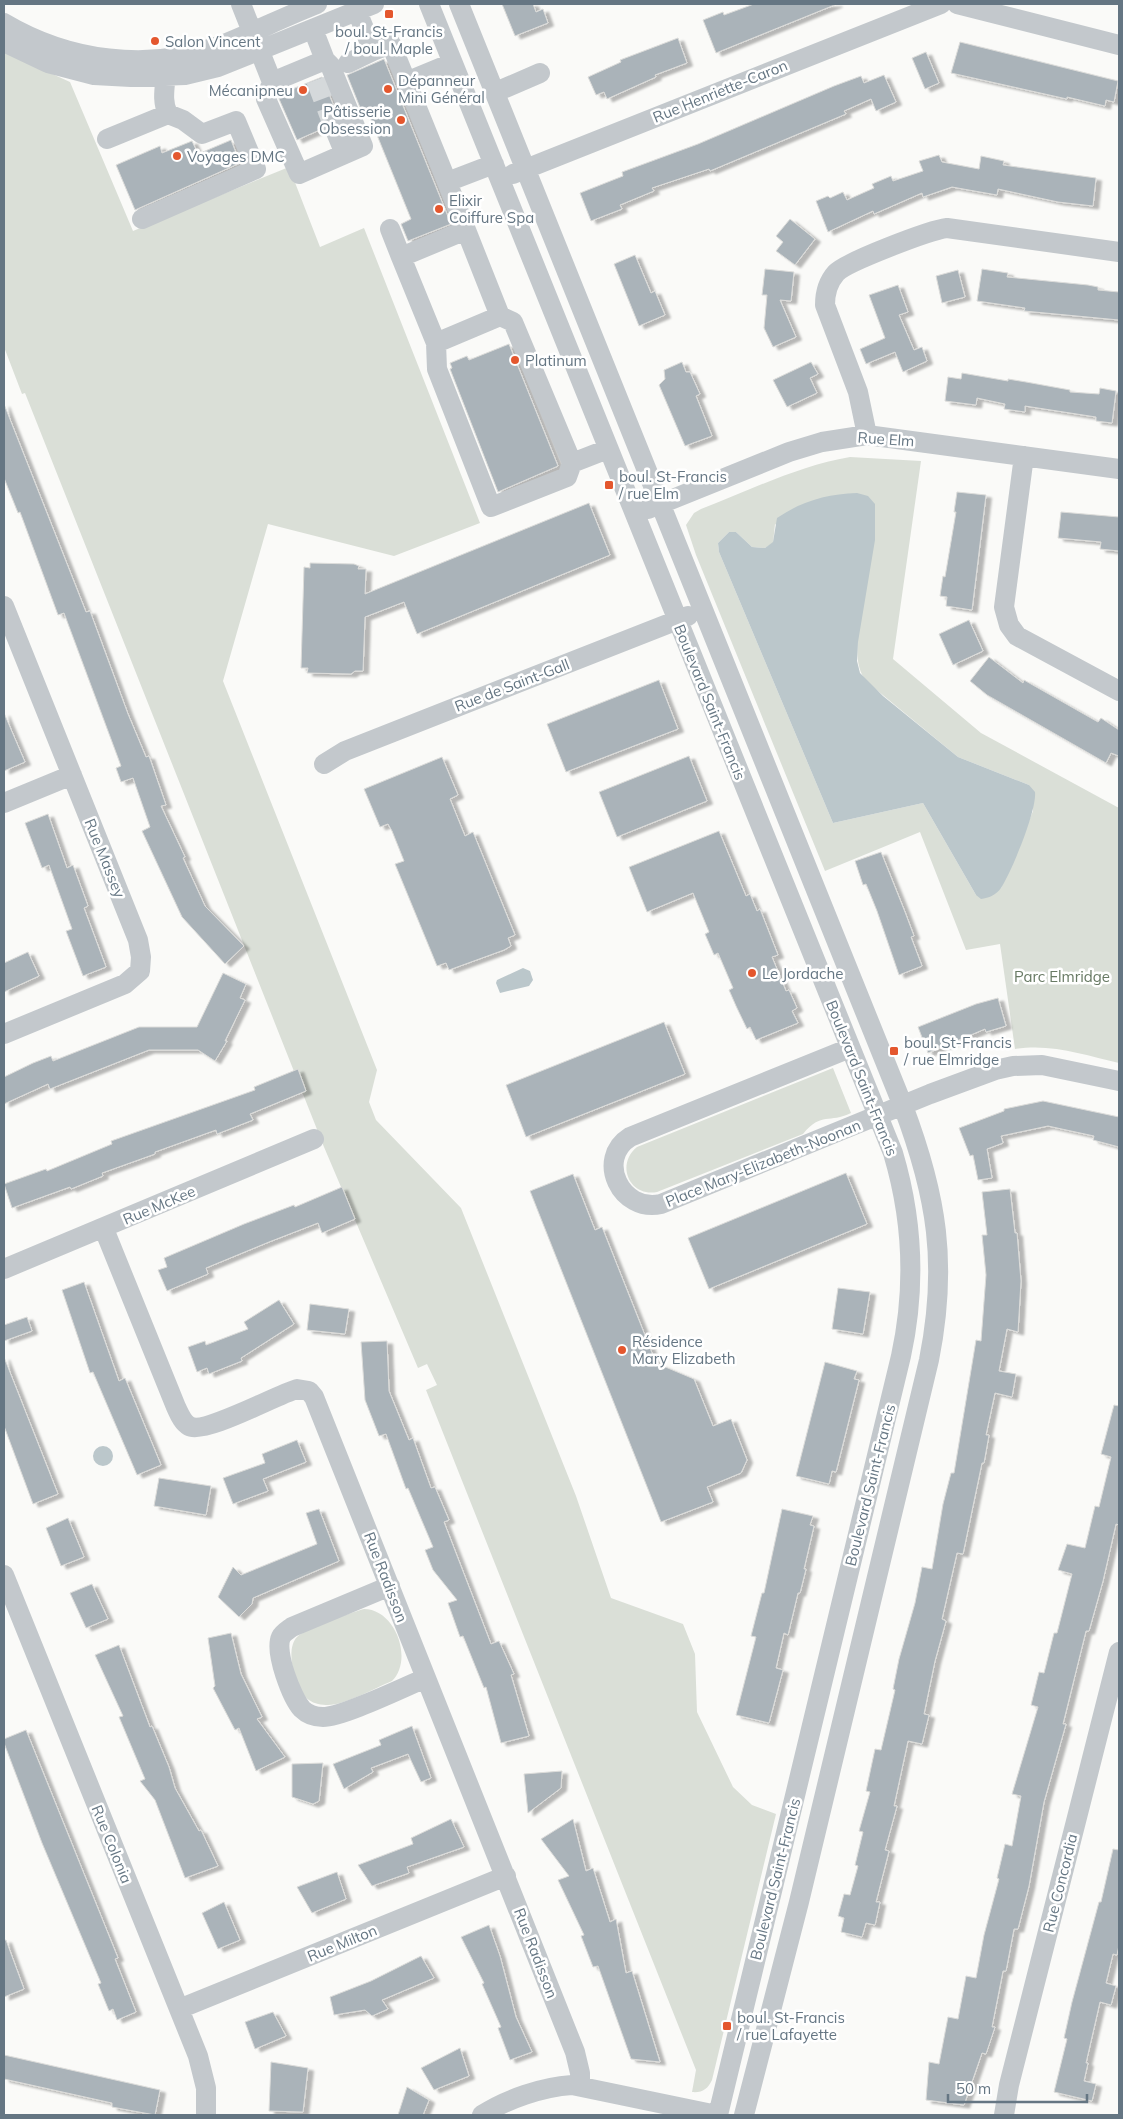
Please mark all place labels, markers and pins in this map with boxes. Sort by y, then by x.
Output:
marker: boul. St-Francis / boul. Maple [383,8,395,20]
place label: boul. St-Francis / boul. Maple [335,22,443,58]
place label: Salon Vincent [165,32,261,51]
marker: Salon Vincent [149,35,161,47]
place label: Dépanneur Mini Général [398,71,485,107]
place label: Mécanipneu [209,81,293,100]
marker: Dépanneur Mini Général [382,83,394,95]
marker: Mécanipneu [297,84,309,96]
place label: Pâtisserie Obsession [319,102,391,138]
marker: Pâtisserie Obsession [395,114,407,126]
place label: Voyages DMC [187,147,285,166]
marker: Voyages DMC [171,150,183,162]
place label: Elixir Coiffure Spa [449,191,534,227]
marker: Elixir Coiffure Spa [433,203,445,215]
place label: Platinum [525,351,587,370]
marker: Platinum [509,354,521,366]
place label: boul. St-Francis / rue Elm [618,467,727,503]
marker: boul. St-Francis / rue Elm [603,479,615,491]
place label: Le Jordache [762,964,843,983]
marker: Le Jordache [746,967,758,979]
place label: boul. St-Francis / rue Elmridge [903,1033,1012,1069]
marker: boul. St-Francis / rue Elmridge [888,1045,900,1057]
place label: Résidence Mary Elizabeth [632,1332,736,1368]
marker: Résidence Mary Elizabeth [616,1344,628,1356]
place label: boul. St-Francis / rue Lafayette [736,2008,845,2044]
marker: boul. St-Francis / rue Lafayette [721,2020,733,2032]

